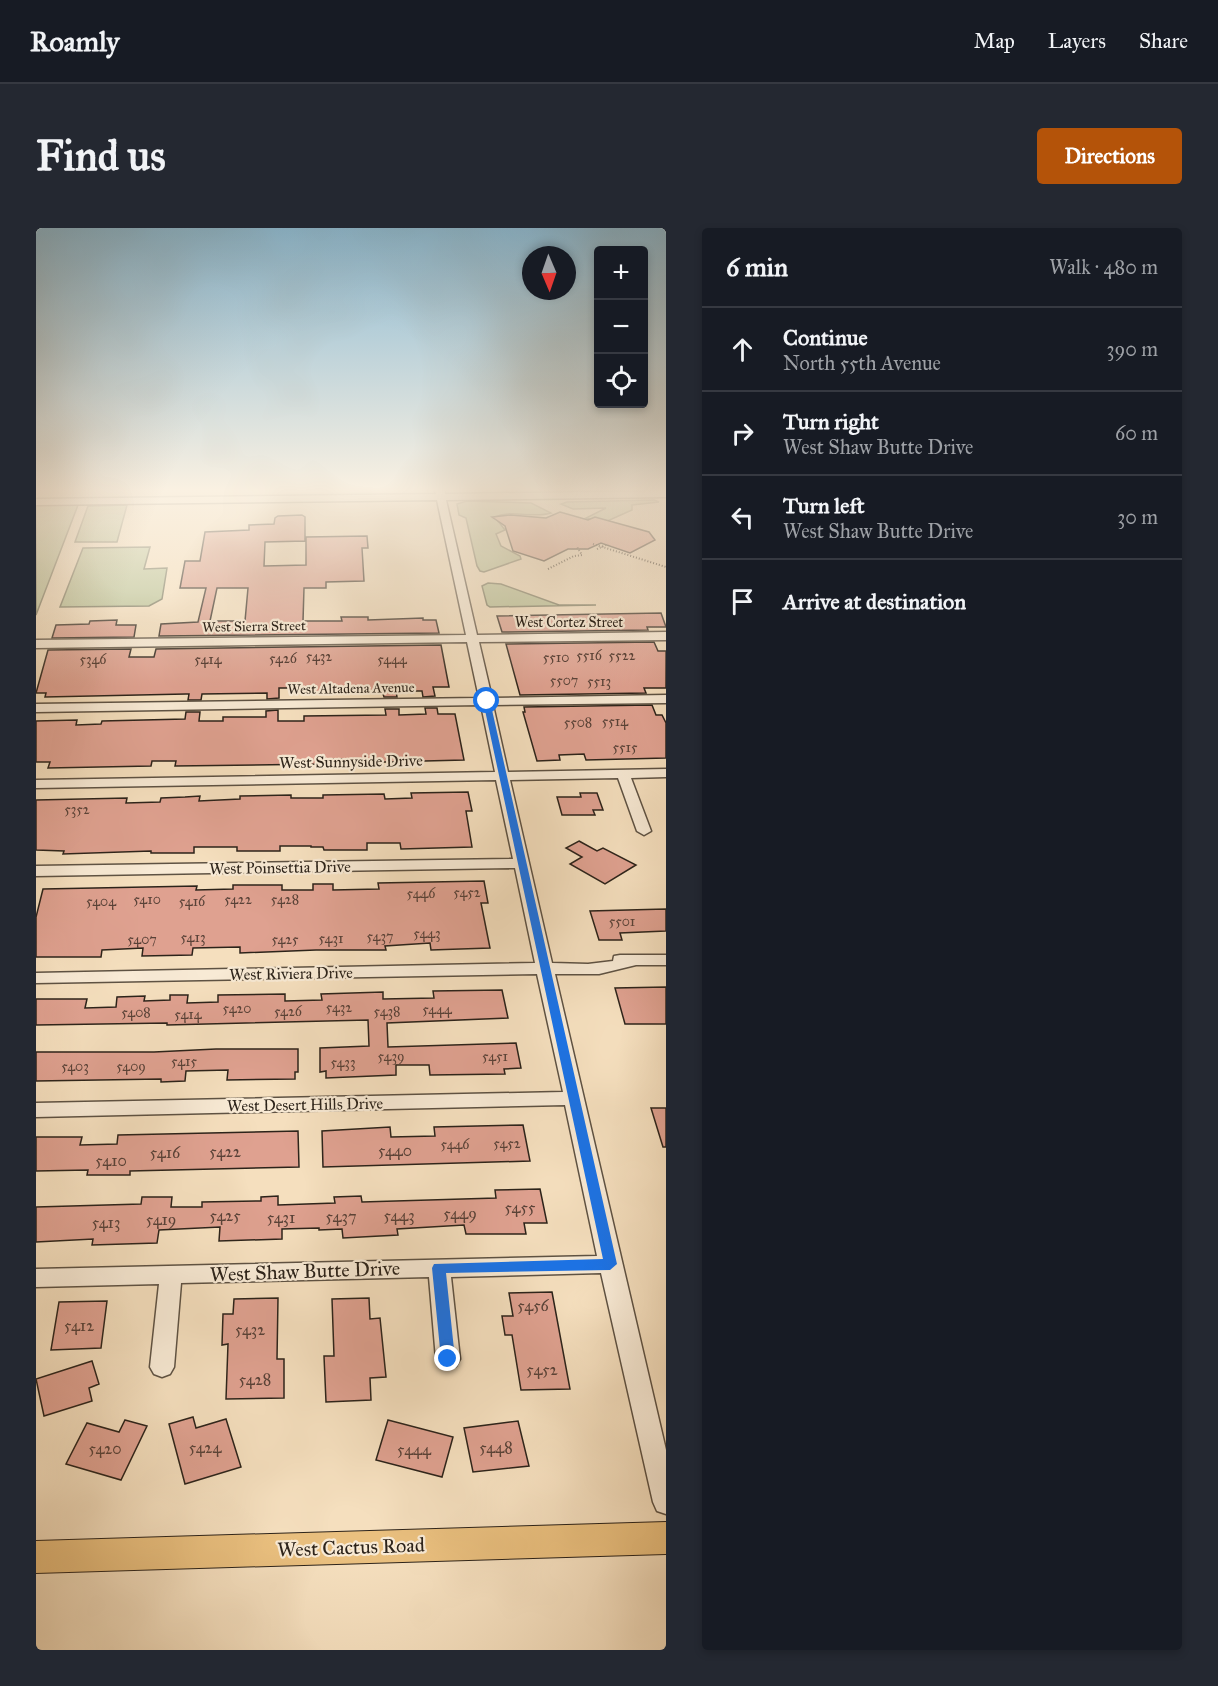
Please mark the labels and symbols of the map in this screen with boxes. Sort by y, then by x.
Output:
north arrow [522,246,576,300]
street label: West Cortez Street [515,614,623,631]
street label: West Sierra Street [202,617,306,636]
house number: 5516 [576,647,603,664]
house number: 5522 [609,647,635,664]
house number: 5432 [306,648,332,665]
house number: 5510 [543,649,569,666]
house number: 5426 [269,650,298,667]
house number: 5346 [79,651,107,668]
house number: 5414 [194,651,223,668]
house number: 5444 [377,651,408,668]
house number: 5507 [550,672,578,689]
house number: 5513 [587,673,611,690]
street label: West Altadena Avenue [287,679,415,698]
route start [473,687,499,713]
house number: 5514 [602,713,629,730]
house number: 5508 [564,714,592,731]
house number: 5515 [613,739,638,756]
street label: West Sunnyside Drive [279,751,423,772]
house number: 5352 [64,801,90,818]
street label: West Poinsettia Drive [209,857,351,878]
house number: 5452 [453,884,481,901]
house number: 5446 [407,885,436,902]
house number: 5410 [133,891,161,908]
house number: 5422 [224,891,252,908]
house number: 5428 [271,891,299,908]
house number: 5404 [86,893,117,910]
house number: 5416 [179,893,206,910]
house number: 5501 [609,913,636,930]
house number: 5443 [413,925,441,942]
house number: 5437 [366,928,394,945]
house number: 5413 [180,929,206,946]
house number: 5431 [318,930,344,947]
house number: 5407 [127,931,157,948]
house number: 5425 [271,931,299,948]
street label: West Riviera Drive [229,963,353,984]
house number: 5432 [326,999,352,1016]
house number: 5420 [223,1000,252,1017]
house number: 5444 [422,1001,453,1018]
house number: 5426 [274,1003,303,1020]
house number: 5438 [374,1003,400,1020]
house number: 5408 [121,1004,151,1021]
house number: 5414 [174,1006,203,1023]
house number: 5439 [377,1048,405,1065]
house number: 5451 [482,1048,508,1065]
house number: 5415 [171,1053,197,1070]
house number: 5433 [330,1054,356,1071]
house number: 5403 [61,1058,89,1075]
house number: 5409 [116,1058,146,1075]
street label: West Desert Hills Drive [227,1094,384,1115]
house number: 5452 [493,1135,521,1152]
house number: 5446 [441,1136,470,1153]
house number: 5440 [378,1141,412,1160]
house number: 5422 [209,1142,241,1161]
house number: 5416 [150,1143,181,1162]
house number: 5410 [95,1151,127,1170]
house number: 5455 [505,1198,536,1217]
house number: 5449 [443,1204,477,1223]
house number: 5425 [209,1206,241,1225]
house number: 5443 [383,1206,415,1225]
house number: 5437 [326,1207,356,1226]
house number: 5431 [267,1208,295,1227]
house number: 5419 [146,1210,176,1229]
house number: 5413 [92,1213,120,1232]
street label: West Shaw Butte Drive [209,1256,401,1286]
house number: 5456 [517,1296,550,1315]
house number: 5412 [64,1316,94,1335]
house number: 5432 [235,1320,265,1339]
route end [434,1345,460,1371]
house number: 5452 [526,1360,558,1379]
house number: 5428 [239,1370,271,1389]
house number: 5424 [189,1438,222,1457]
house number: 5448 [479,1438,513,1457]
house number: 5420 [88,1439,122,1458]
house number: 5444 [397,1440,432,1459]
street label: West Cactus Road [277,1532,425,1562]

